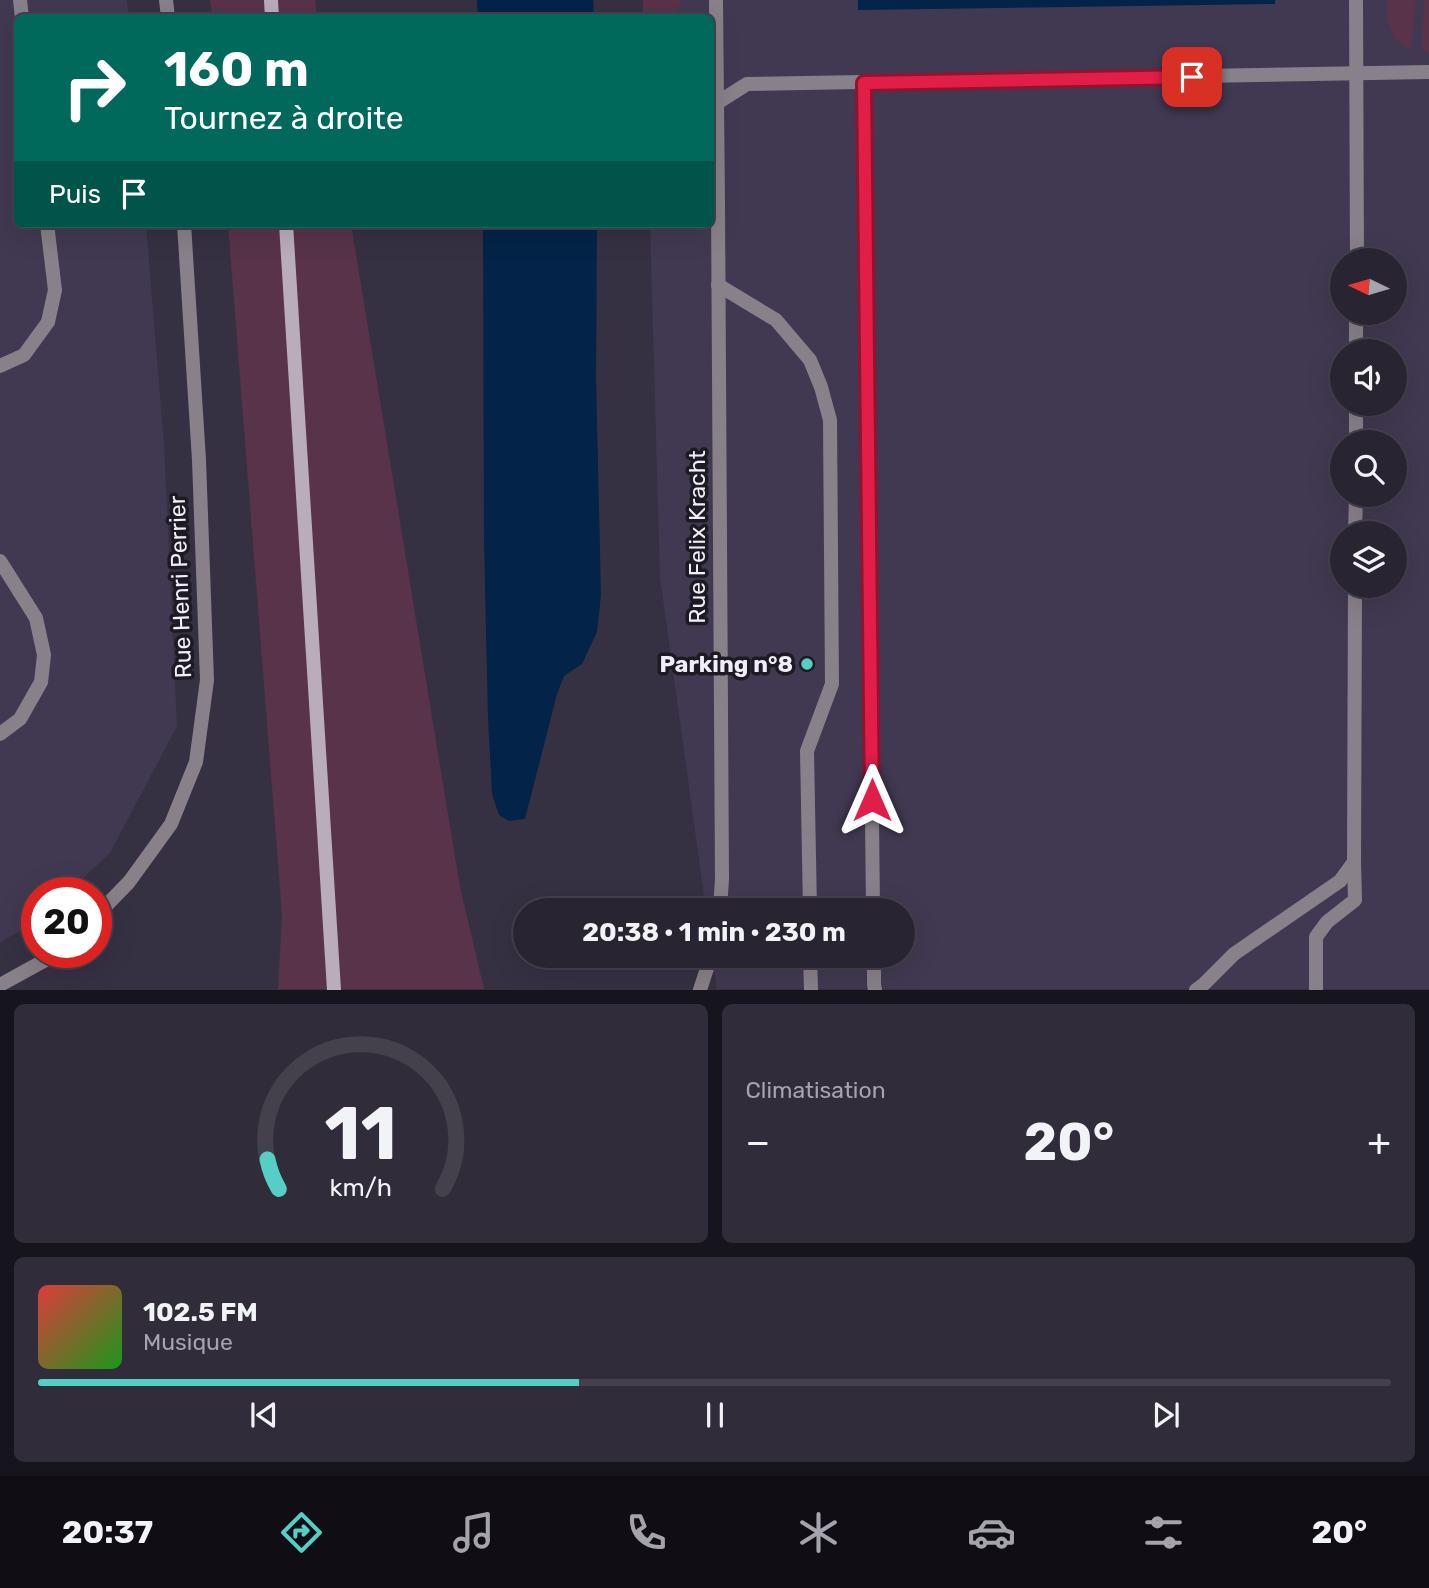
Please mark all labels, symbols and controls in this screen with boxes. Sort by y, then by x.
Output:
text: 160 m [164,40,309,98]
icon: right [49,42,140,133]
pin [1162,47,1222,107]
icon: arrive [1173,58,1211,96]
text: Tournez à droite [164,99,404,137]
icon: arrive [115,175,153,213]
text: Puis [49,179,101,210]
north arrow [1330,248,1407,326]
map controls [1330,248,1407,598]
button: sound [1330,339,1407,416]
button: search [1330,430,1407,507]
street label: Rue Felix Kracht [683,450,711,624]
street label: Rue Henri Perrier [163,495,197,679]
button: layers [1330,521,1407,598]
place label: Parking n°8 [660,650,793,678]
marker: Parking n°8 [799,656,815,672]
position arrow [835,763,909,837]
speed limit sign: 20 [21,877,112,968]
text: 20:38 · 1 min · 230 m [582,917,846,948]
text: Climatisation [746,1076,886,1104]
text: 11 [325,1092,397,1178]
text: 20° [1023,1111,1114,1173]
text: − [746,1119,770,1165]
text: + [1367,1119,1391,1165]
text: km/h [330,1173,392,1202]
text: 102.5 FM [143,1297,258,1328]
text: Musique [143,1328,233,1356]
icon: previous [245,1396,283,1434]
icon: pause [696,1396,734,1434]
icon: next [1147,1396,1185,1434]
icon: directions [277,1508,326,1557]
icon: music [449,1508,498,1557]
icon: phone [622,1508,671,1557]
icon: climate [794,1508,843,1557]
icon: car [967,1508,1016,1557]
icon: filters [1139,1508,1188,1557]
text: 20:37 [62,1513,153,1551]
text: 20° [1311,1513,1367,1551]

